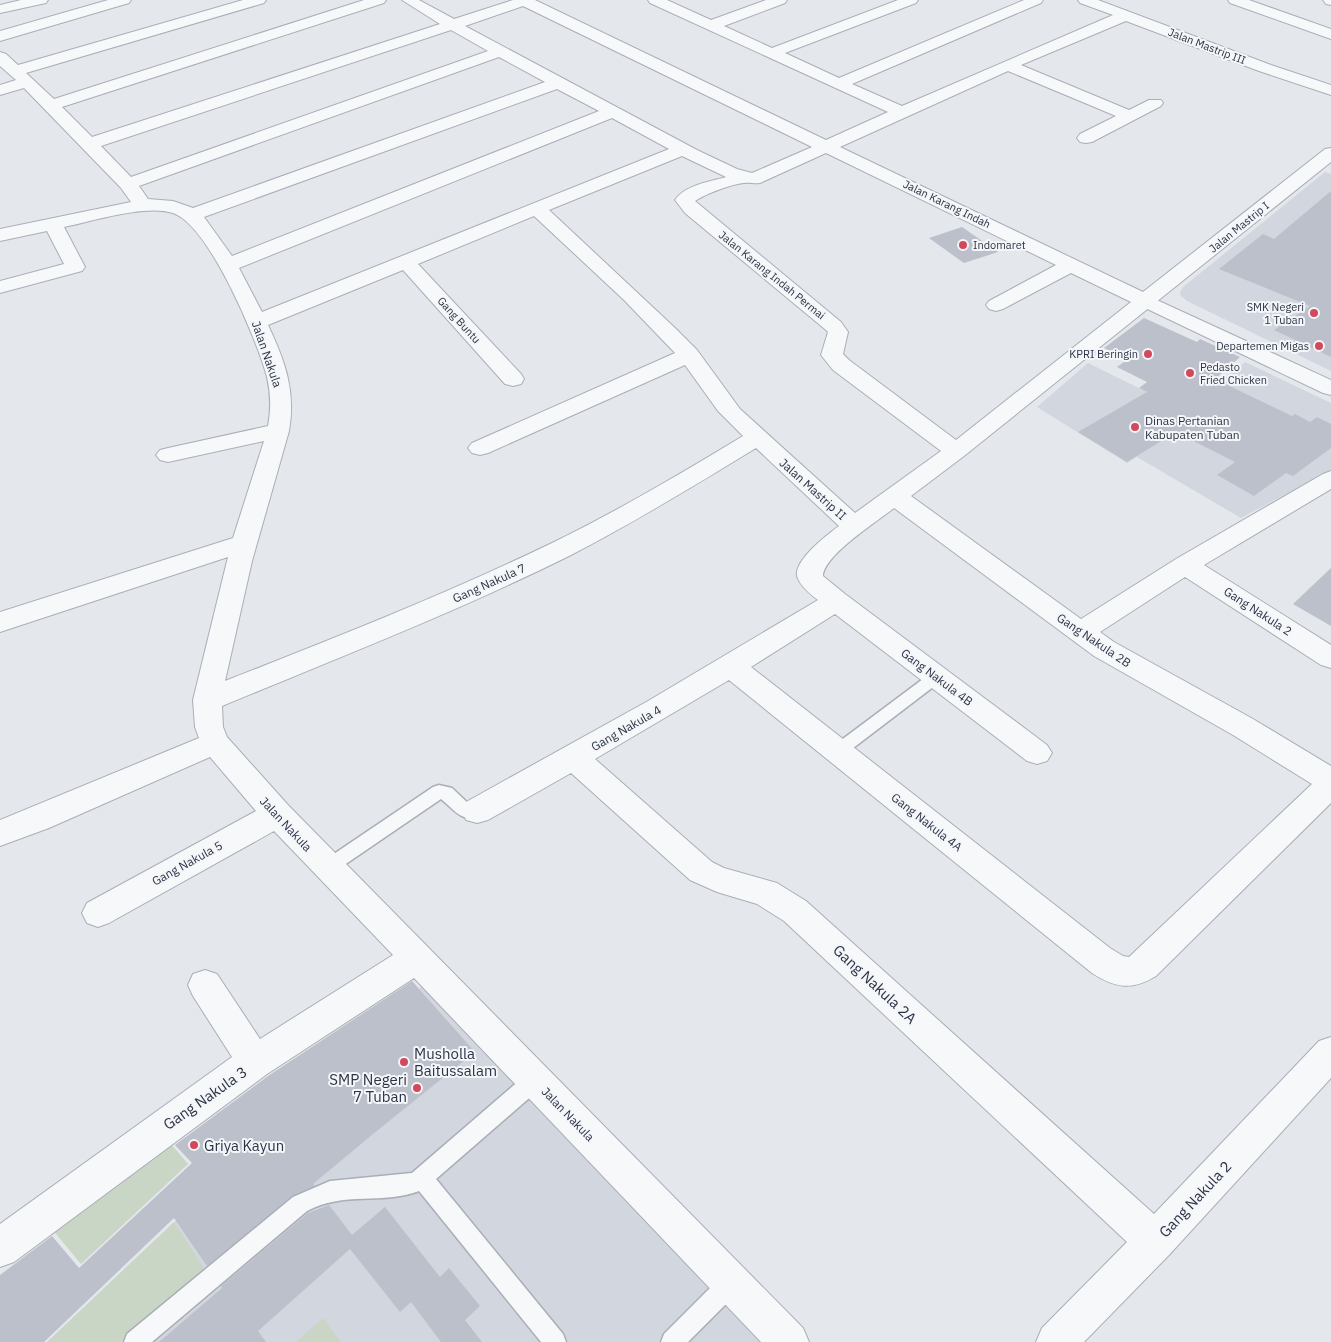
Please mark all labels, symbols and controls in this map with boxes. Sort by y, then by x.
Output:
street label: Jalan Mastrip III [1166,25,1248,67]
street label: Jalan Karang Indah [901,177,993,231]
street label: Jalan Mastrip I [1206,198,1272,256]
street label: Jalan Karang Indah Permai [716,228,828,322]
place label: Indomaret [973,238,1026,252]
marker: Indomaret [957,239,969,251]
street label: Gang Buntu [434,294,484,346]
place label: SMK Negeri 1 Tuban [1247,300,1304,327]
marker: SMK Negeri 1 Tuban [1308,307,1320,319]
street label: Jalan Nakula [249,319,286,390]
place label: Departemen Migas [1216,339,1309,353]
marker: Departemen Migas [1313,340,1325,352]
place label: KPRI Beringin [1069,347,1138,361]
marker: KPRI Beringin [1142,348,1154,360]
place label: Pedasto Fried Chicken [1200,360,1267,387]
marker: Pedasto Fried Chicken [1184,367,1196,379]
place label: Dinas Pertanian Kabupaten Tuban [1145,413,1240,442]
marker: Dinas Pertanian Kabupaten Tuban [1129,421,1141,433]
street label: Jalan Mastrip II [776,455,850,523]
street label: Gang Nakula 7 [450,560,528,606]
street label: Gang Nakula 2 [1221,583,1295,639]
street label: Gang Nakula 2B [1054,610,1134,670]
street label: Gang Nakula 4B [898,645,976,709]
street label: Gang Nakula 4 [588,702,664,754]
street label: Gang Nakula 4A [888,790,966,855]
street label: Jalan Nakula [257,793,316,855]
street label: Gang Nakula 5 [149,837,225,889]
street label: Gang Nakula 2A [829,940,921,1028]
place label: Musholla Baitussalam [414,1044,497,1080]
marker: Musholla Baitussalam [398,1056,410,1068]
street label: Gang Nakula 3 [159,1062,251,1134]
place label: SMP Negeri 7 Tuban [329,1070,407,1106]
marker: SMP Negeri 7 Tuban [411,1082,423,1094]
street label: Jalan Nakula [538,1084,598,1145]
place label: Griya Kayun [204,1136,284,1155]
marker: Griya Kayun [188,1139,200,1151]
street label: Gang Nakula 2 [1155,1157,1235,1241]

